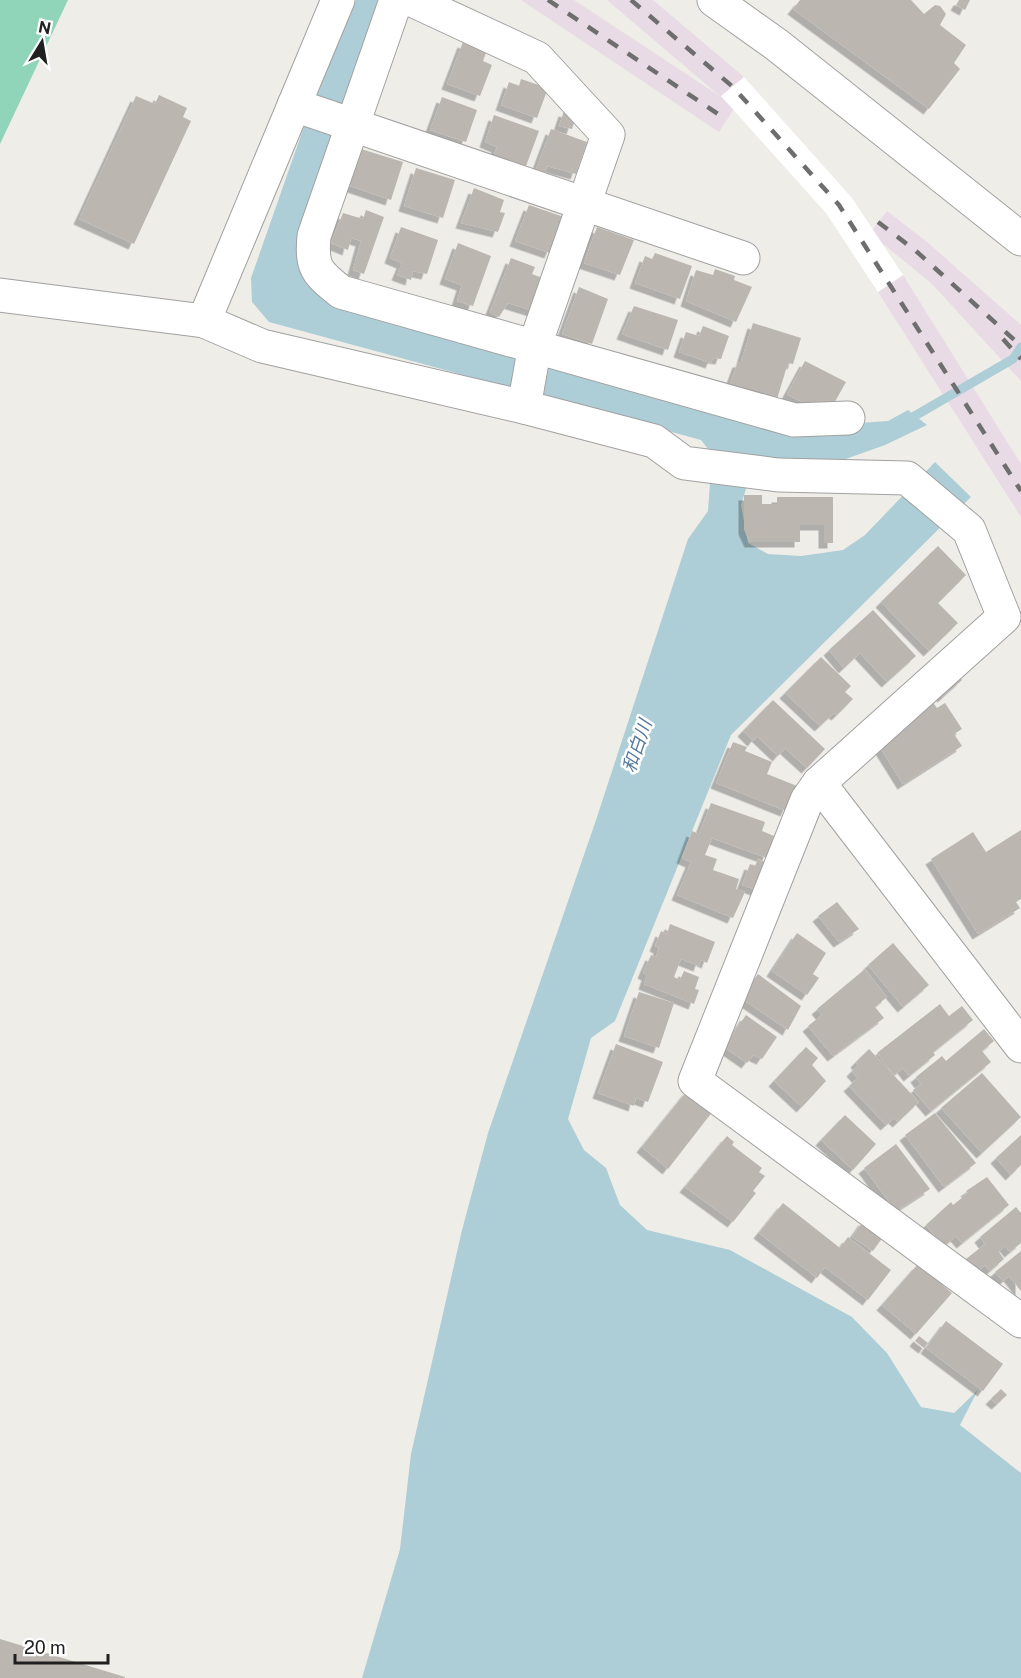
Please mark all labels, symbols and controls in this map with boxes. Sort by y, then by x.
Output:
north arrow [12,12,72,72]
text: N [37,17,53,38]
water label: 和白川 [618,715,656,775]
scale bar [15,1627,108,1665]
text: 20 m [24,1637,66,1658]

